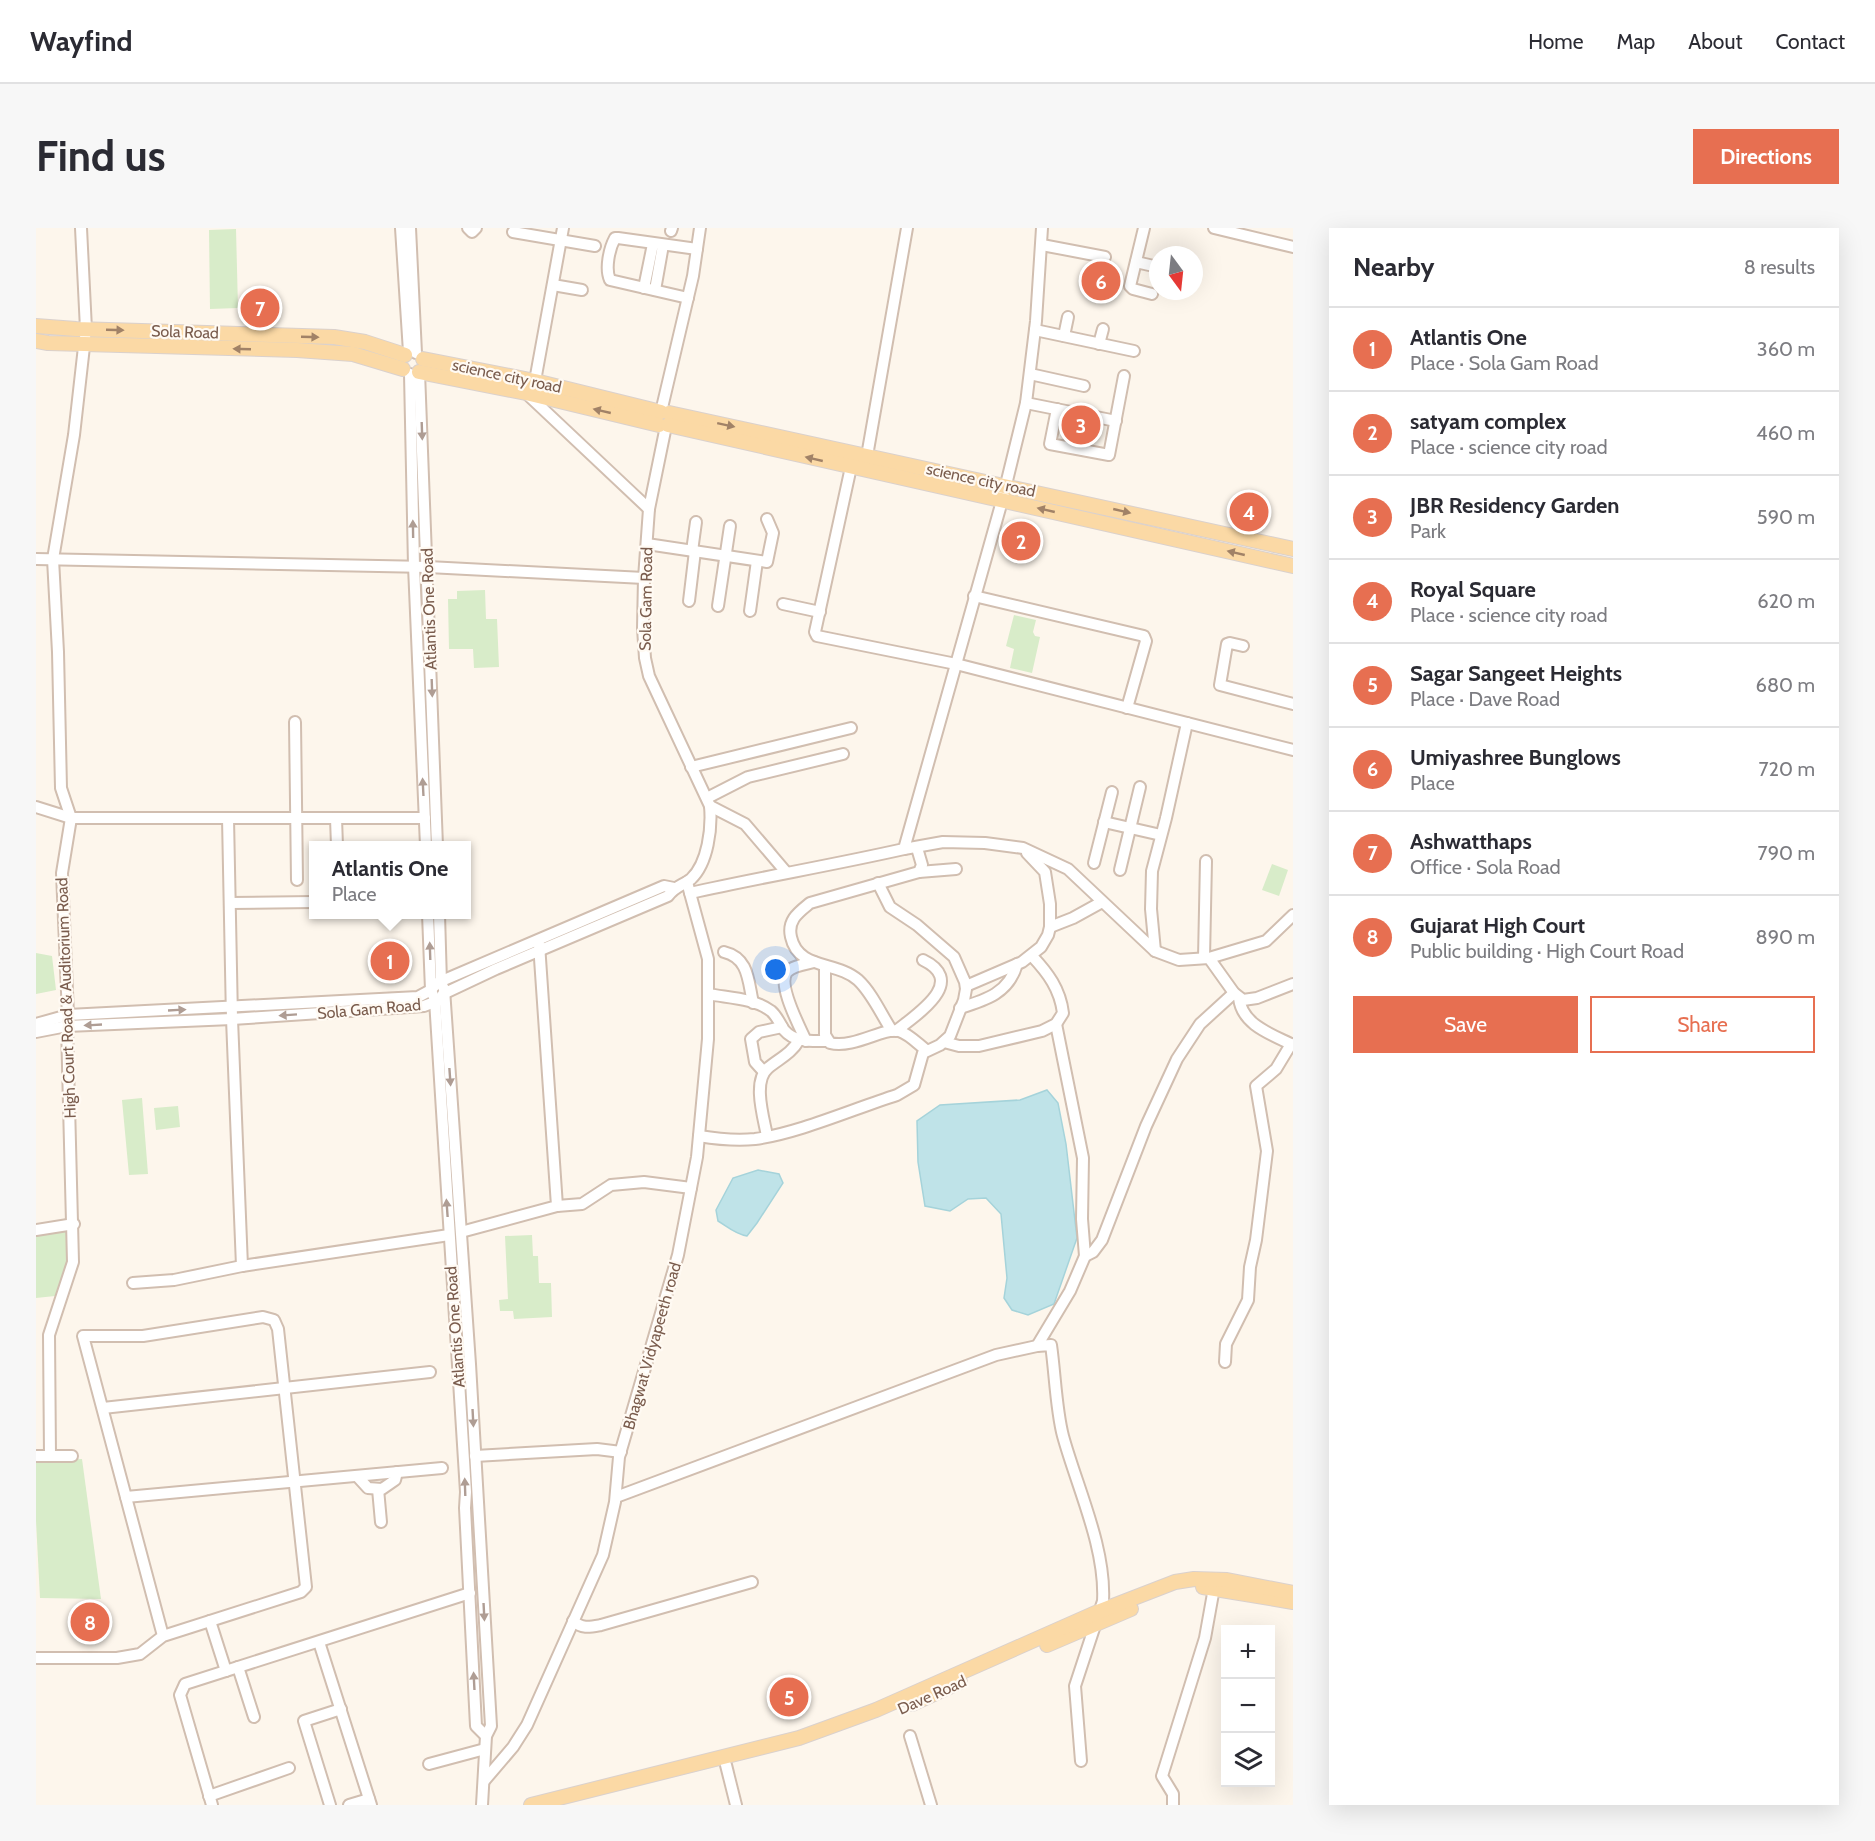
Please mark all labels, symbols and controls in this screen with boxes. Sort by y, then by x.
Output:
text: Wayfind [30,24,132,58]
text: Home [1528,29,1584,54]
text: Map [1617,29,1655,54]
text: About [1688,29,1742,54]
text: Contact [1775,29,1845,54]
button: Directions [1693,129,1839,184]
text: Find us [36,130,165,182]
north arrow [1149,246,1203,300]
text: Nearby [1353,251,1434,283]
text: 8 results [1744,255,1815,279]
pin: 6 [1082,259,1120,304]
pin: 7 [240,286,280,331]
street label: Sola Road [151,321,219,343]
text: Atlantis One [1410,324,1527,351]
one-way arrow [106,326,125,335]
one-way arrow [301,332,320,341]
text: 1 [1369,337,1376,361]
text: 360 m [1757,337,1815,361]
one-way arrow [232,344,251,353]
text: Place · Sola Gam Road [1410,351,1599,375]
street label: science city road [451,355,563,397]
pin: 3 [1062,402,1100,448]
one-way arrow [593,406,611,416]
text: satyam complex [1410,408,1566,435]
one-way arrow [417,421,426,440]
one-way arrow [717,421,735,431]
text: 2 [1367,421,1378,445]
text: 460 m [1756,421,1815,445]
text: Place · science city road [1410,435,1608,459]
one-way arrow [805,453,824,463]
street label: science city road [925,459,1037,501]
pin: 4 [1230,490,1268,534]
text: JBR Residency Garden [1410,492,1619,519]
one-way arrow [1036,505,1055,515]
text: 3 [1367,505,1378,529]
text: 590 m [1757,505,1815,529]
one-way arrow [1113,506,1131,516]
pin: 2 [1002,518,1040,564]
text: Park [1410,519,1446,543]
one-way arrow [409,520,418,539]
street label: Sola Gam Road [636,547,656,651]
street label: Atlantis One Road [417,548,441,670]
one-way arrow [1226,548,1245,557]
text: Royal Square [1410,576,1536,603]
text: 4 [1366,589,1379,613]
text: 620 m [1757,589,1815,613]
text: Place · science city road [1410,603,1608,627]
text: Sagar Sangeet Heights [1410,660,1622,687]
text: 5 [1367,673,1378,697]
text: 680 m [1756,673,1815,697]
one-way arrow [427,679,437,698]
text: Place · Dave Road [1410,687,1560,711]
text: Umiyashree Bunglows [1410,744,1621,771]
text: 6 [1367,757,1378,781]
text: 720 m [1758,757,1815,781]
text: Place [1410,771,1455,795]
one-way arrow [419,778,428,797]
text: Ashwatthaps [1410,828,1532,855]
popup [309,841,471,919]
text: 7 [1367,841,1378,865]
text: 790 m [1758,841,1815,865]
text: Atlantis One [332,855,448,882]
text: Office · Sola Road [1410,855,1561,879]
street label: High Court Road & Auditorium Road [52,877,80,1119]
text: Place [332,882,376,906]
text: Gujarat High Court [1410,912,1585,939]
text: 8 [1366,925,1379,949]
text: 890 m [1756,925,1815,949]
pin: 1 [370,938,410,984]
text: Public building · High Court Road [1410,939,1684,963]
one-way arrow [425,942,434,961]
your location [761,955,790,984]
street label: Sola Gam Road [316,995,422,1023]
button: Save [1353,996,1578,1053]
button: Share [1590,996,1815,1053]
one-way arrow [168,1005,187,1014]
one-way arrow [278,1010,297,1020]
one-way arrow [83,1020,102,1029]
one-way arrow [445,1067,454,1086]
one-way arrow [443,1199,452,1218]
street label: Bhagwat Vidyapeeth road [619,1260,685,1432]
street label: Atlantis One Road [441,1266,469,1388]
one-way arrow [469,1408,478,1427]
one-way arrow [460,1477,470,1496]
pin: 8 [70,1600,110,1644]
one-way arrow [479,1603,489,1622]
map controls [1221,1625,1275,1787]
button: + [1221,1625,1275,1679]
street label: Dave Road [895,1671,969,1719]
one-way arrow [470,1672,479,1691]
pin: 5 [770,1674,808,1720]
button: − [1221,1679,1275,1733]
button: layers [1221,1733,1275,1787]

